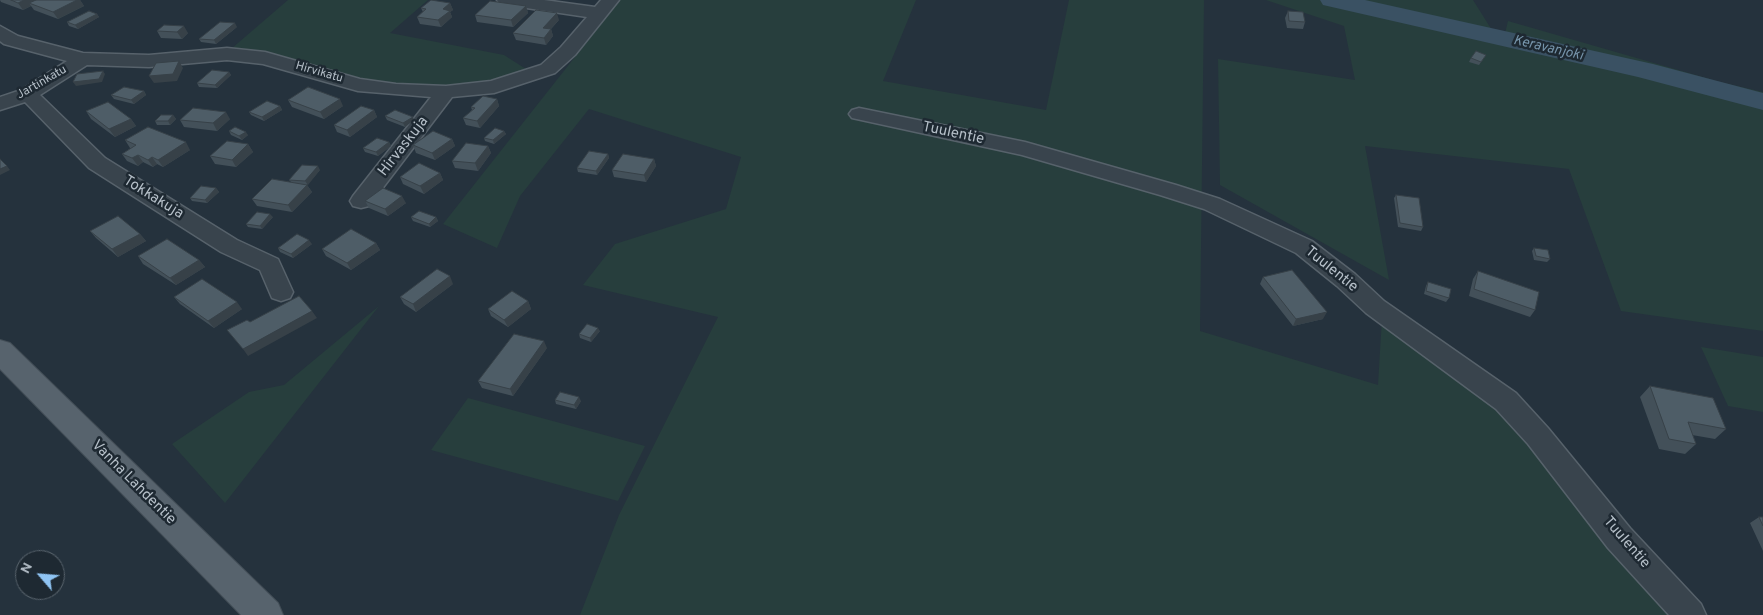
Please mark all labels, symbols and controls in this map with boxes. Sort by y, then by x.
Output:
water label: Keravanjoki [1511,33,1585,65]
street label: Hirvikatu [294,59,344,87]
street label: Jartinkatu [15,63,69,103]
street label: Hirvaskuja [375,113,433,181]
street label: Tuulentie [920,119,986,149]
street label: Tokkakuja [120,172,186,224]
street label: Tuulentie [1301,243,1361,297]
street label: Vanha Lahdentie [87,437,179,529]
street label: Tuulentie [1599,513,1653,573]
north arrow [15,550,65,600]
text: N [17,560,37,577]

